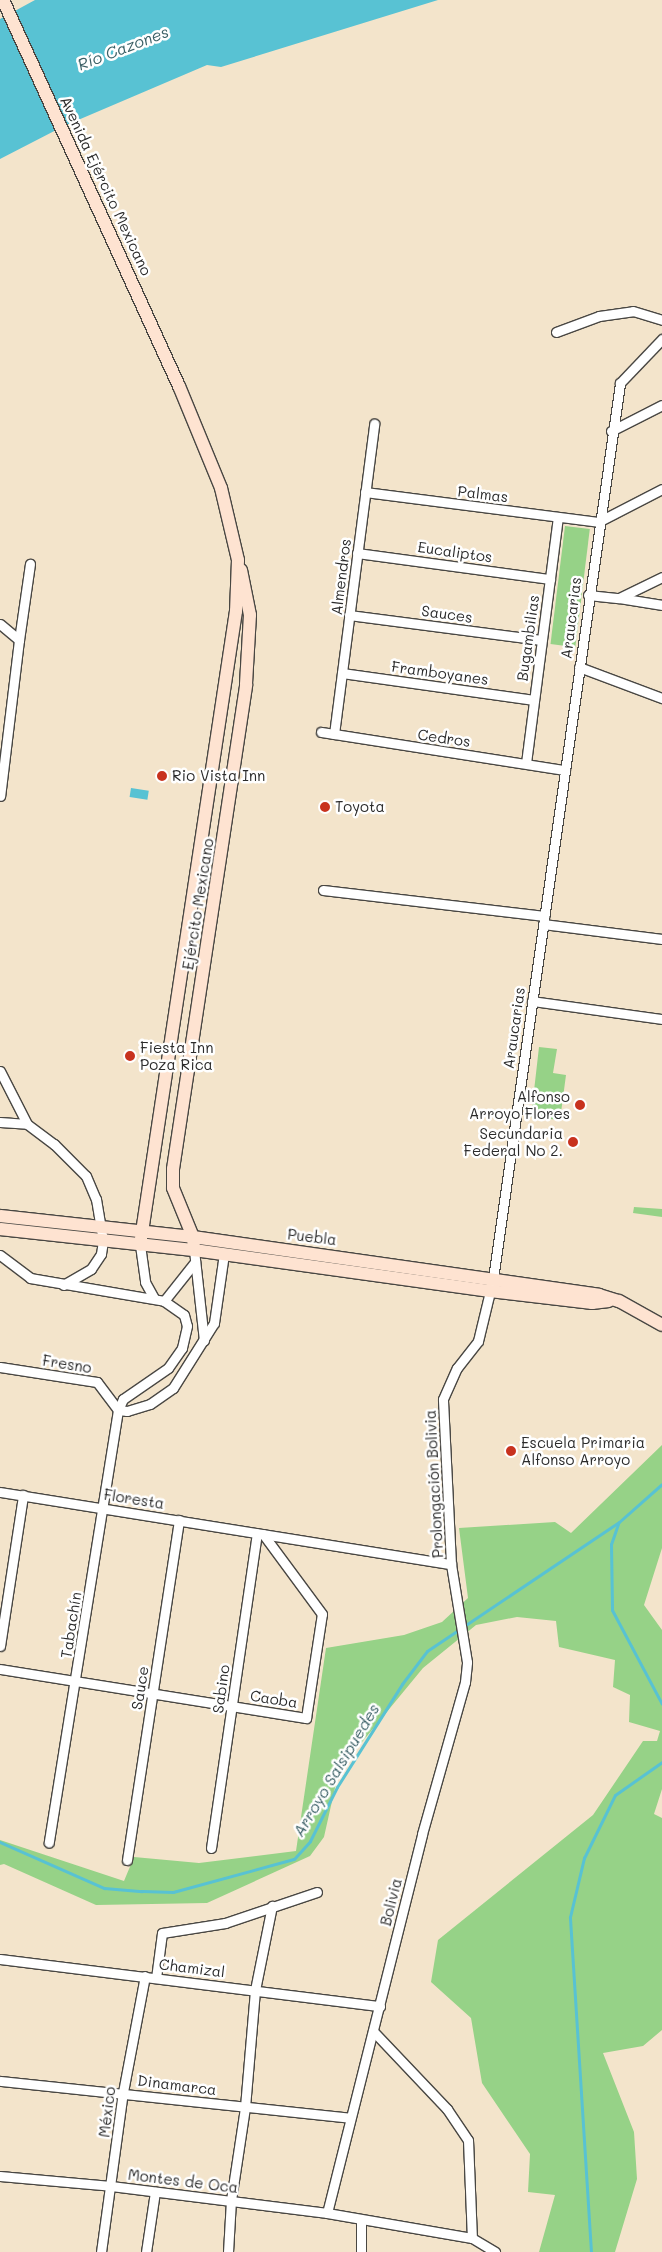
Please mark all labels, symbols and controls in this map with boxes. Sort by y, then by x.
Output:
water label: Río Cazones [75,22,171,74]
street label: Avenida Ejército Mexicano [57,94,155,278]
street label: Palmas [457,482,509,506]
street label: Almendros [327,538,355,616]
street label: Eucaliptos [416,538,494,566]
street label: Araucarias [557,576,585,660]
street label: Bugambilias [513,594,543,682]
street label: Sauces [420,602,474,626]
street label: Framboyanes [390,657,490,689]
street label: Cedros [416,725,472,751]
place label: Rio Vista Inn [172,767,265,785]
marker: Rio Vista Inn [156,770,168,782]
place label: Toyota [335,798,385,816]
marker: Toyota [319,801,331,813]
street label: Ejército Mexicano [179,837,217,971]
street label: Araucarias [499,986,529,1070]
place label: Fiesta Inn Poza Rica [140,1038,213,1073]
marker: Fiesta Inn Poza Rica [124,1050,136,1062]
place label: Alfonso Arroyo Flores [469,1087,570,1122]
marker: Alfonso Arroyo Flores [574,1099,586,1111]
place label: Secundaria Federal No 2. [464,1124,563,1159]
marker: Secundaria Federal No 2. [567,1136,579,1148]
street label: Puebla [286,1225,338,1249]
street label: Fresno [41,1351,93,1377]
street label: Prolongación Bolivia [421,1409,447,1559]
place label: Escuela Primaria Alfonso Arroyo [521,1433,645,1468]
marker: Escuela Primaria Alfonso Arroyo [505,1445,517,1457]
street label: Floresta [102,1485,166,1513]
street label: Tabachín [57,1591,85,1659]
street label: Sabino [209,1663,233,1715]
street label: Sauce [128,1665,152,1711]
street label: Caoba [249,1686,299,1712]
water label: Arroyo Salsipuedes [289,1700,383,1840]
street label: Bolivia [376,1876,406,1928]
street label: Chamizal [158,1955,226,1981]
street label: Dinamarca [136,2071,218,2099]
street label: México [95,2086,119,2138]
street label: Montes de Oca [127,2165,239,2197]

